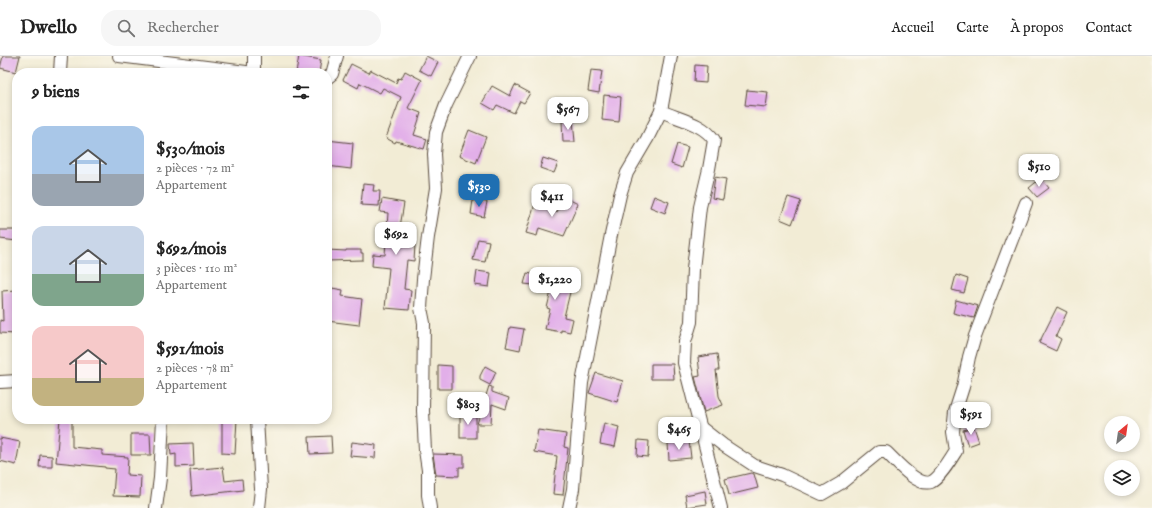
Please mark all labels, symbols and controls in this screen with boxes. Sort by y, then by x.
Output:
search box [101,10,381,46]
text: Dwello [20,16,77,40]
icon: search [115,17,137,39]
text: Rechercher [147,18,219,37]
text: Accueil [891,19,934,37]
text: Carte [956,19,989,37]
text: À propos [1011,19,1063,37]
text: Contact [1085,19,1132,37]
icon: filters [290,81,312,103]
text: 9 biens [32,82,79,103]
pin: $567 [544,97,592,131]
text: $567 [556,101,580,118]
text: $530/mois [156,139,225,160]
icon: home [64,142,112,190]
pin: $510 [1015,154,1063,188]
text: $510 [1027,158,1051,175]
text: 2 pièces · 72 m² [156,160,235,177]
pin: $530 [455,174,503,208]
text: Appartement [156,177,227,194]
text: $530 [467,178,491,195]
pin: $411 [528,184,576,218]
text: $411 [540,188,564,205]
pin: $692 [372,222,420,256]
text: $692 [384,226,408,243]
text: $692/mois [156,239,226,260]
icon: home [64,242,112,290]
text: 3 pièces · 110 m² [156,260,237,277]
pin: $1,220 [522,267,588,301]
text: $1,220 [538,271,572,288]
text: Appartement [156,277,227,294]
text: $591/mois [156,339,224,360]
icon: home [64,342,112,390]
text: 2 pièces · 78 m² [156,360,234,377]
text: Appartement [156,377,227,394]
pin: $803 [444,392,492,426]
text: $803 [456,396,480,413]
pin: $591 [947,402,995,436]
text: $591 [960,406,982,423]
north arrow [1104,416,1140,452]
map controls [1104,416,1140,496]
pin: $465 [655,417,703,451]
text: $465 [667,421,691,438]
button: layers [1104,460,1140,496]

